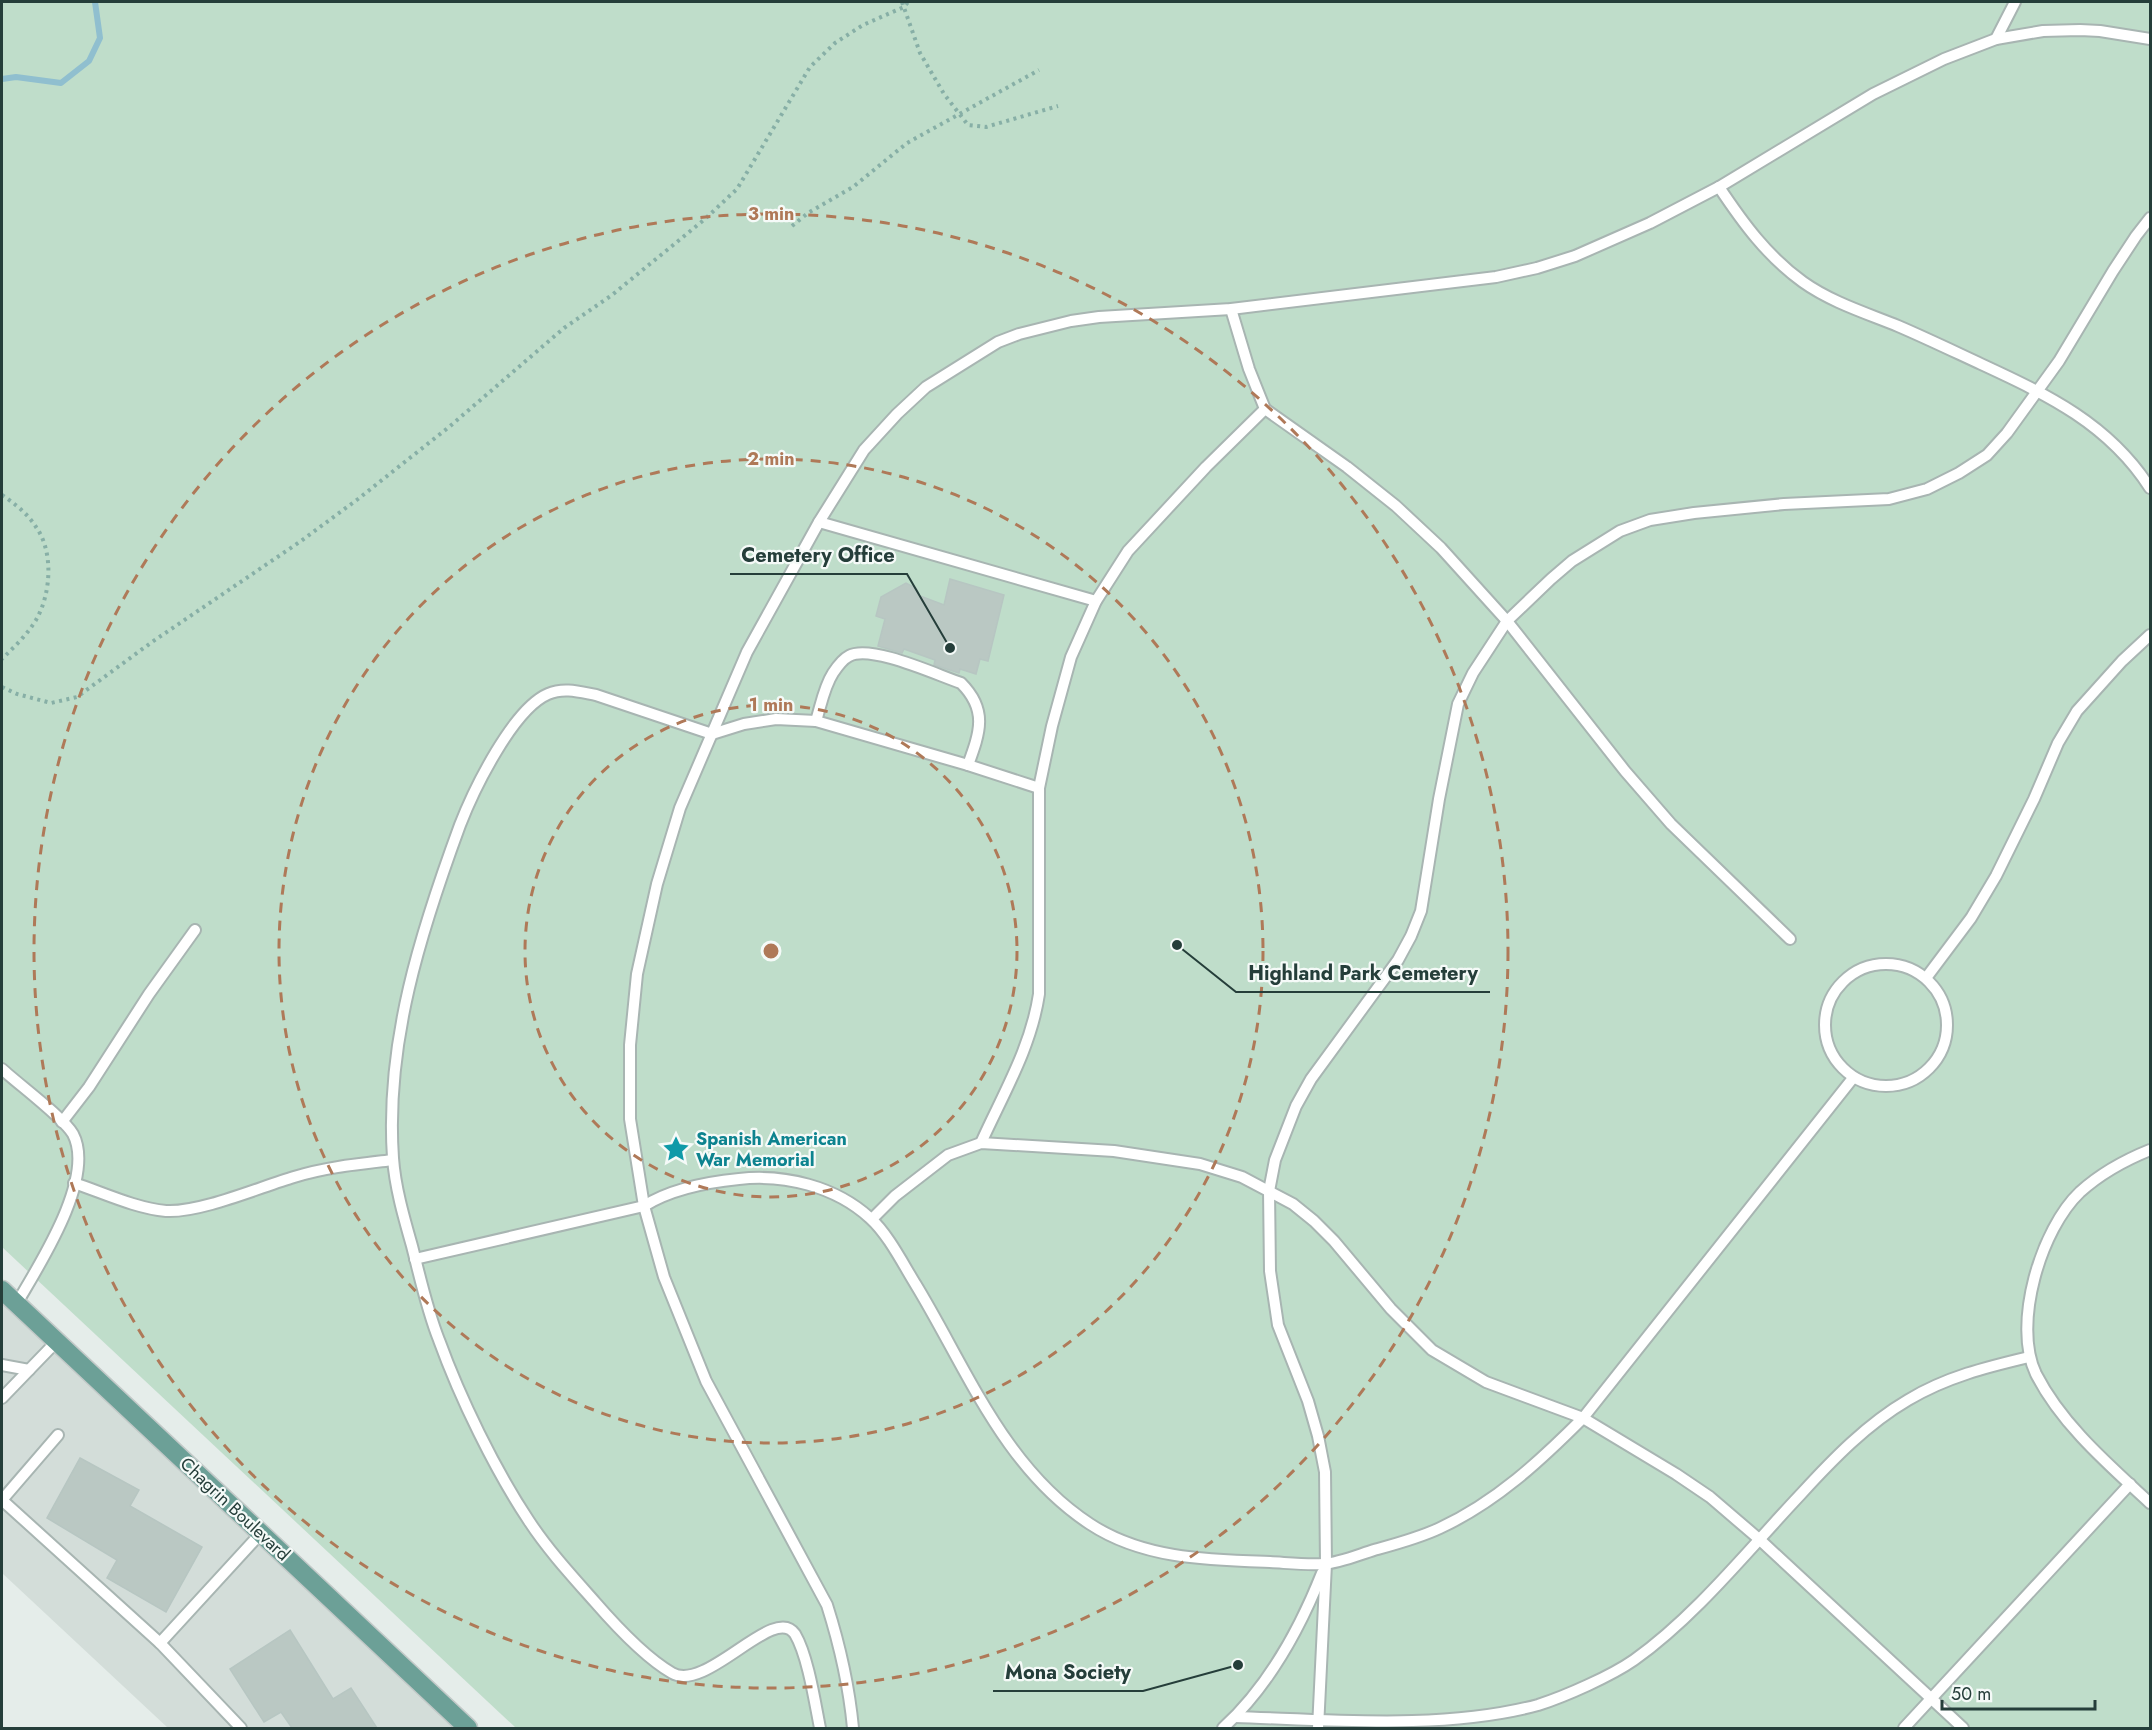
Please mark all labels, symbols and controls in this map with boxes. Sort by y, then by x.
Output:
text: 3 min [748,201,794,227]
text: 2 min [747,446,795,472]
callout: Cemetery Office [730,536,907,574]
text: Cemetery Office [741,541,895,570]
text: 1 min [749,692,793,718]
centre of rings [761,941,781,961]
callout: Highland Park Cemetery [1236,954,1490,992]
text: Highland Park Cemetery [1248,959,1478,988]
place label: Spanish American War Memorial [696,1126,847,1173]
place icon: Spanish American War Memorial [661,1134,691,1164]
street label: Chagrin Boulevard [174,1451,296,1567]
callout: Mona Society [993,1653,1143,1691]
text: Mona Society [1005,1658,1131,1687]
scale bar [1942,1673,2095,1711]
text: 50 m [1951,1681,1991,1707]

